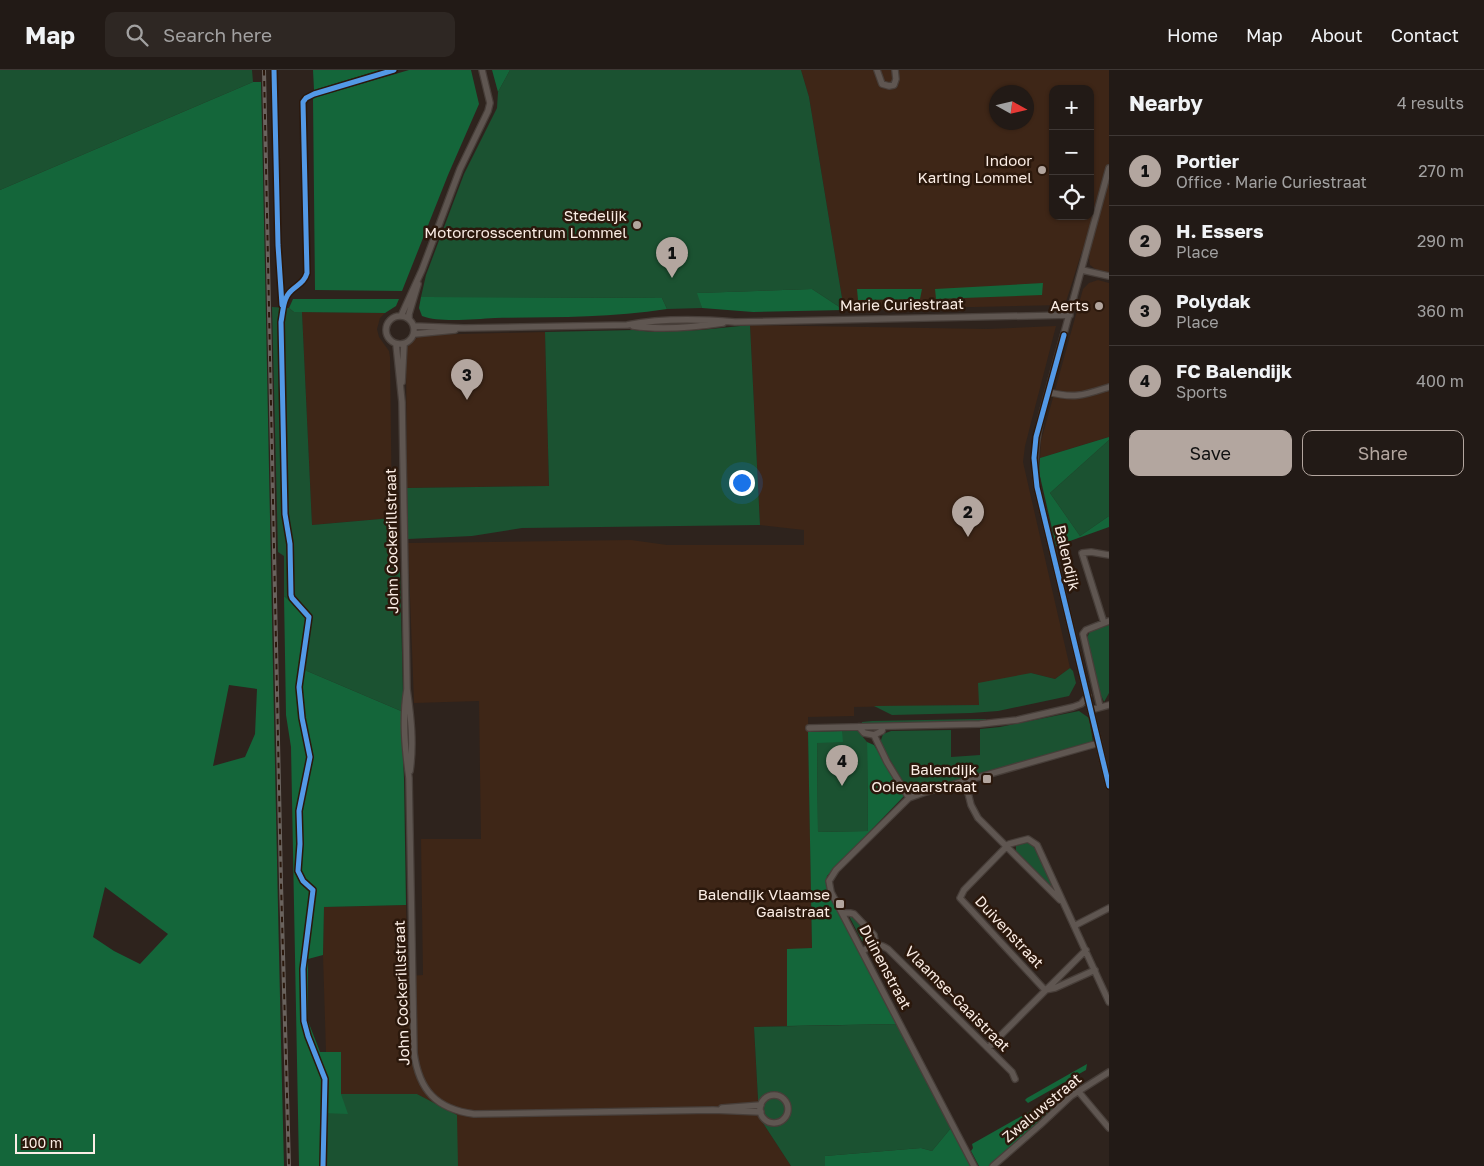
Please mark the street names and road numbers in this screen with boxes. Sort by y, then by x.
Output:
street label: Marie Curiestraat [840,294,964,314]
street label: John Cockerillstraat [381,468,401,614]
street label: Balendijk [1052,523,1084,593]
street label: Duivenstraat [972,892,1048,971]
street label: John Cockerillstraat [389,920,413,1066]
street label: Duinenstraat [856,921,916,1012]
street label: Vlaamse-Gaaistraat [901,942,1014,1055]
street label: Zwaluwstraat [998,1069,1084,1145]

